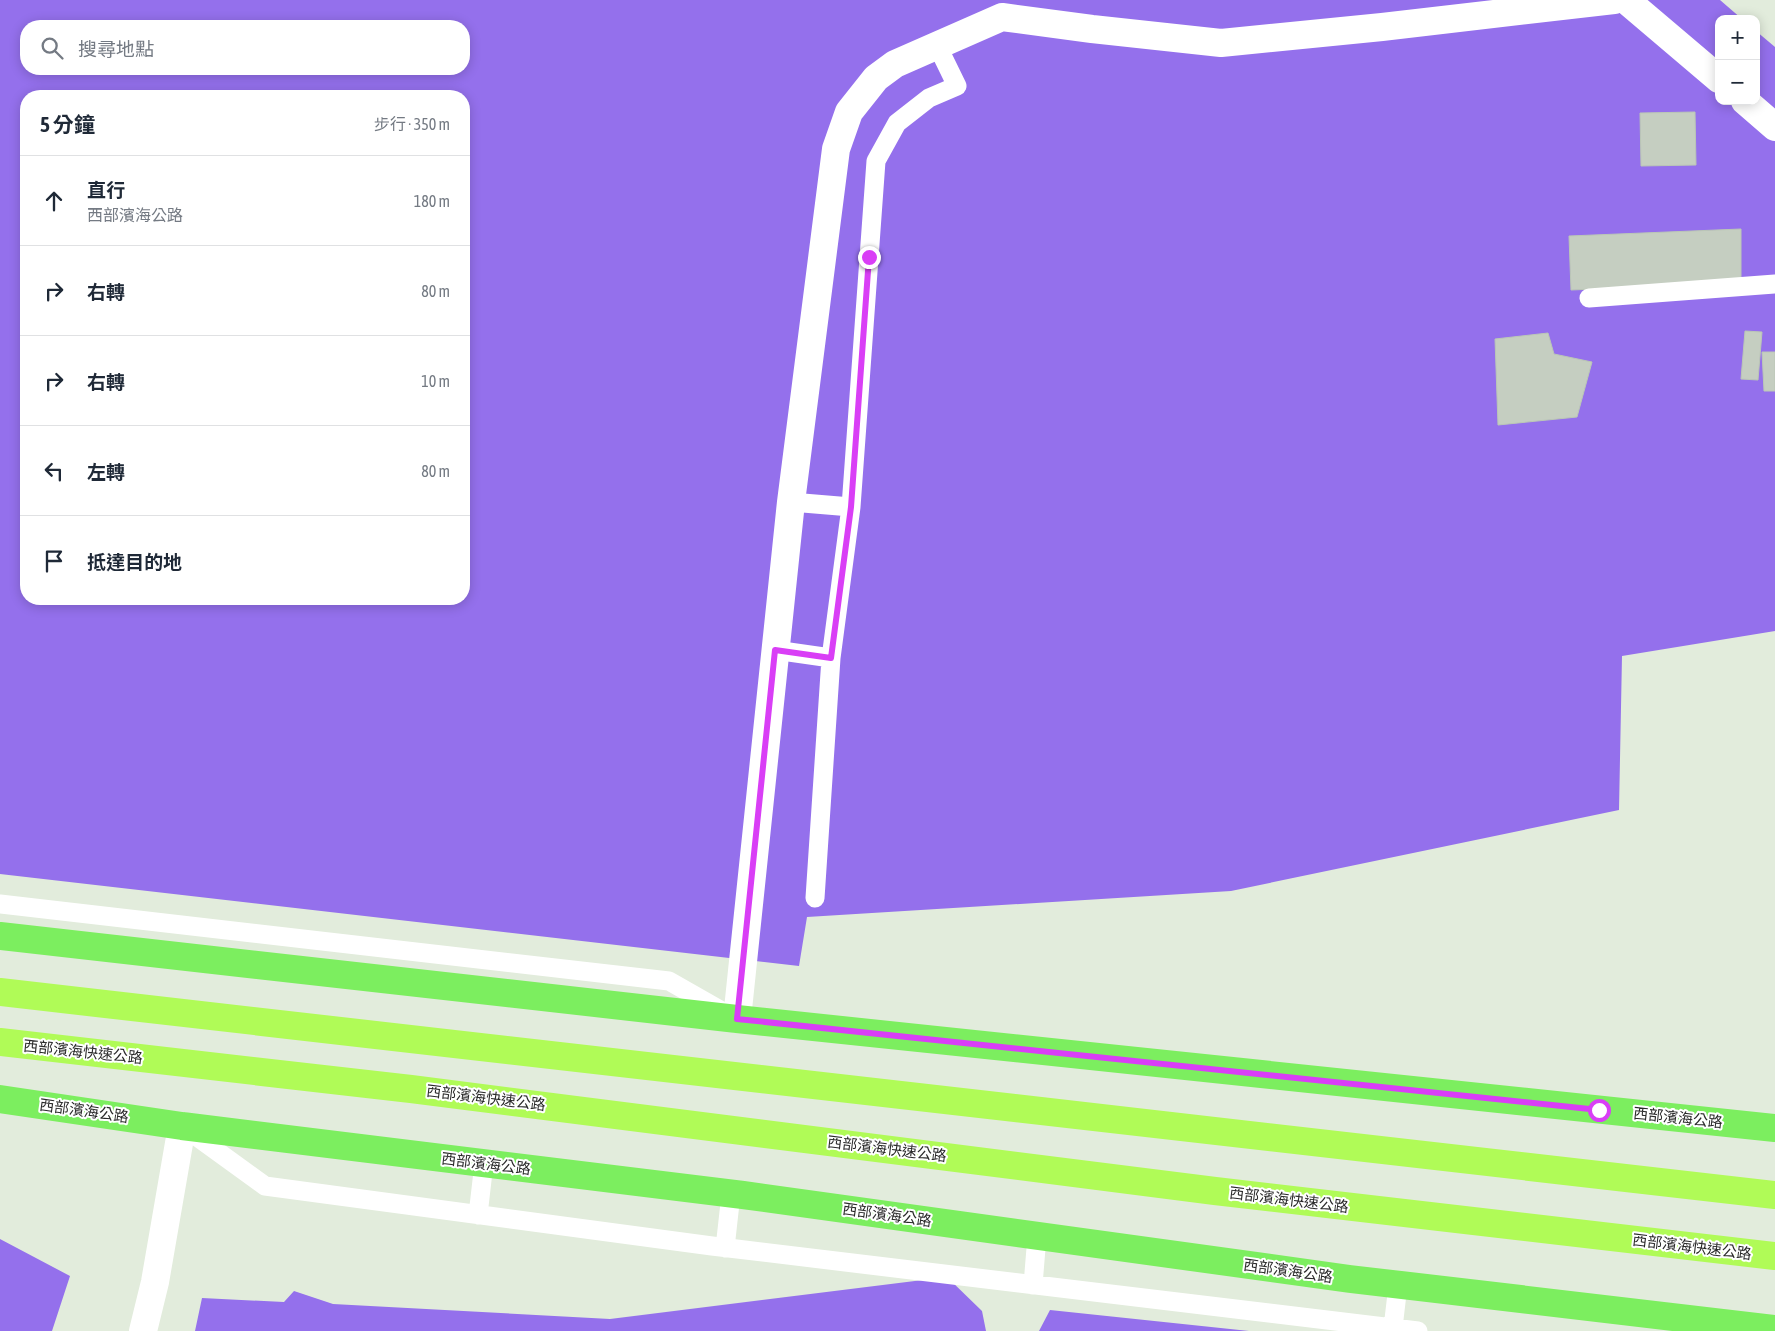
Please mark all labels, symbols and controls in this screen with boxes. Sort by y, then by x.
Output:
map controls [1715,15,1760,105]
button: + [1715,15,1760,60]
search box [20,20,470,75]
icon: search [38,34,66,62]
text: 搜尋地點 [78,38,154,60]
button: − [1715,60,1760,105]
text: 5 分鐘 [40,112,95,136]
text: 步行 · 350 m [374,115,450,133]
text: 直行 [87,179,125,201]
icon: ahead [40,187,68,215]
text: 180 m [414,192,450,210]
text: 西部濱海公路 [87,206,183,224]
route end [858,246,881,269]
icon: right [40,277,68,305]
text: 右轉 [87,281,125,303]
text: 80 m [421,282,450,300]
icon: right [40,367,68,395]
text: 右轉 [87,371,125,393]
text: 10 m [421,372,450,390]
icon: left [40,457,68,485]
text: 左轉 [87,461,125,483]
text: 80 m [421,462,450,480]
icon: arrive [40,547,68,575]
text: 抵達目的地 [87,551,182,573]
street label: 西部濱海快速公路 [22,1037,144,1066]
street label: 西部濱海快速公路 [425,1082,547,1113]
street label: 西部濱海公路 [38,1096,130,1125]
route start [1588,1099,1611,1122]
street label: 西部濱海公路 [1632,1104,1724,1131]
street label: 西部濱海快速公路 [826,1133,948,1164]
street label: 西部濱海公路 [440,1150,532,1177]
street label: 西部濱海快速公路 [1228,1184,1350,1215]
street label: 西部濱海公路 [841,1200,933,1229]
street label: 西部濱海快速公路 [1631,1231,1753,1262]
street label: 西部濱海公路 [1242,1256,1334,1285]

